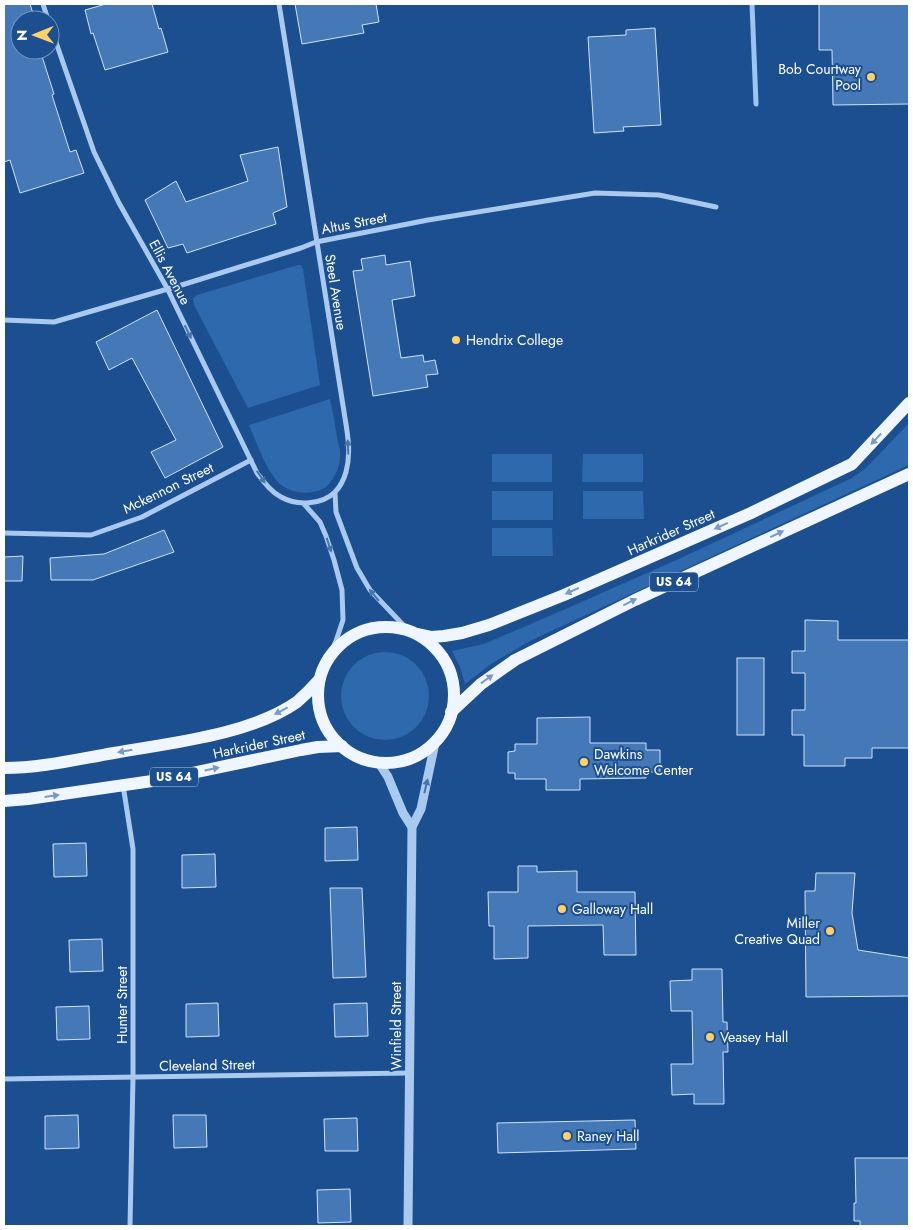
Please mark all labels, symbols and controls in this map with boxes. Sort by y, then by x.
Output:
north arrow [10,10,60,60]
text: N [12,29,32,41]
place label: Bob Courtway Pool [778,59,862,95]
marker: Bob Courtway Pool [865,71,877,83]
street label: Altus Street [319,207,389,239]
street label: Ellis Avenue [144,236,196,308]
street label: Steel Avenue [320,253,352,331]
one-way arrow [184,325,192,339]
place label: Hendrix College [466,330,563,350]
marker: Hendrix College [450,334,462,346]
one-way arrow [870,432,882,444]
one-way arrow [344,439,352,455]
street label: Mckennon Street [119,457,217,519]
one-way arrow [256,471,266,484]
street label: Harkrider Street [624,504,718,560]
one-way arrow [714,523,728,531]
one-way arrow [770,529,784,537]
one-way arrow [326,537,334,552]
road number: US 64 [650,572,698,592]
one-way arrow [369,588,380,601]
one-way arrow [565,588,579,596]
one-way arrow [623,598,637,606]
one-way arrow [480,674,493,685]
one-way arrow [275,706,288,715]
street label: Harkrider Street [211,724,308,764]
place label: Dawkins Welcome Center [594,744,694,780]
one-way arrow [117,748,133,756]
marker: Dawkins Welcome Center [578,756,590,768]
one-way arrow [205,765,220,773]
road number: US 64 [150,768,198,786]
one-way arrow [422,778,430,794]
one-way arrow [45,791,61,799]
place label: Galloway Hall [572,899,653,919]
marker: Galloway Hall [556,903,568,915]
place label: Miller Creative Quad [734,913,820,949]
marker: Miller Creative Quad [824,925,836,937]
street label: Hunter Street [112,966,132,1044]
street label: Winfield Street [386,981,406,1070]
place label: Veasey Hall [720,1027,788,1047]
marker: Veasey Hall [704,1031,716,1043]
street label: Cleveland Street [159,1054,256,1076]
place label: Raney Hall [577,1126,639,1146]
marker: Raney Hall [561,1130,573,1142]

